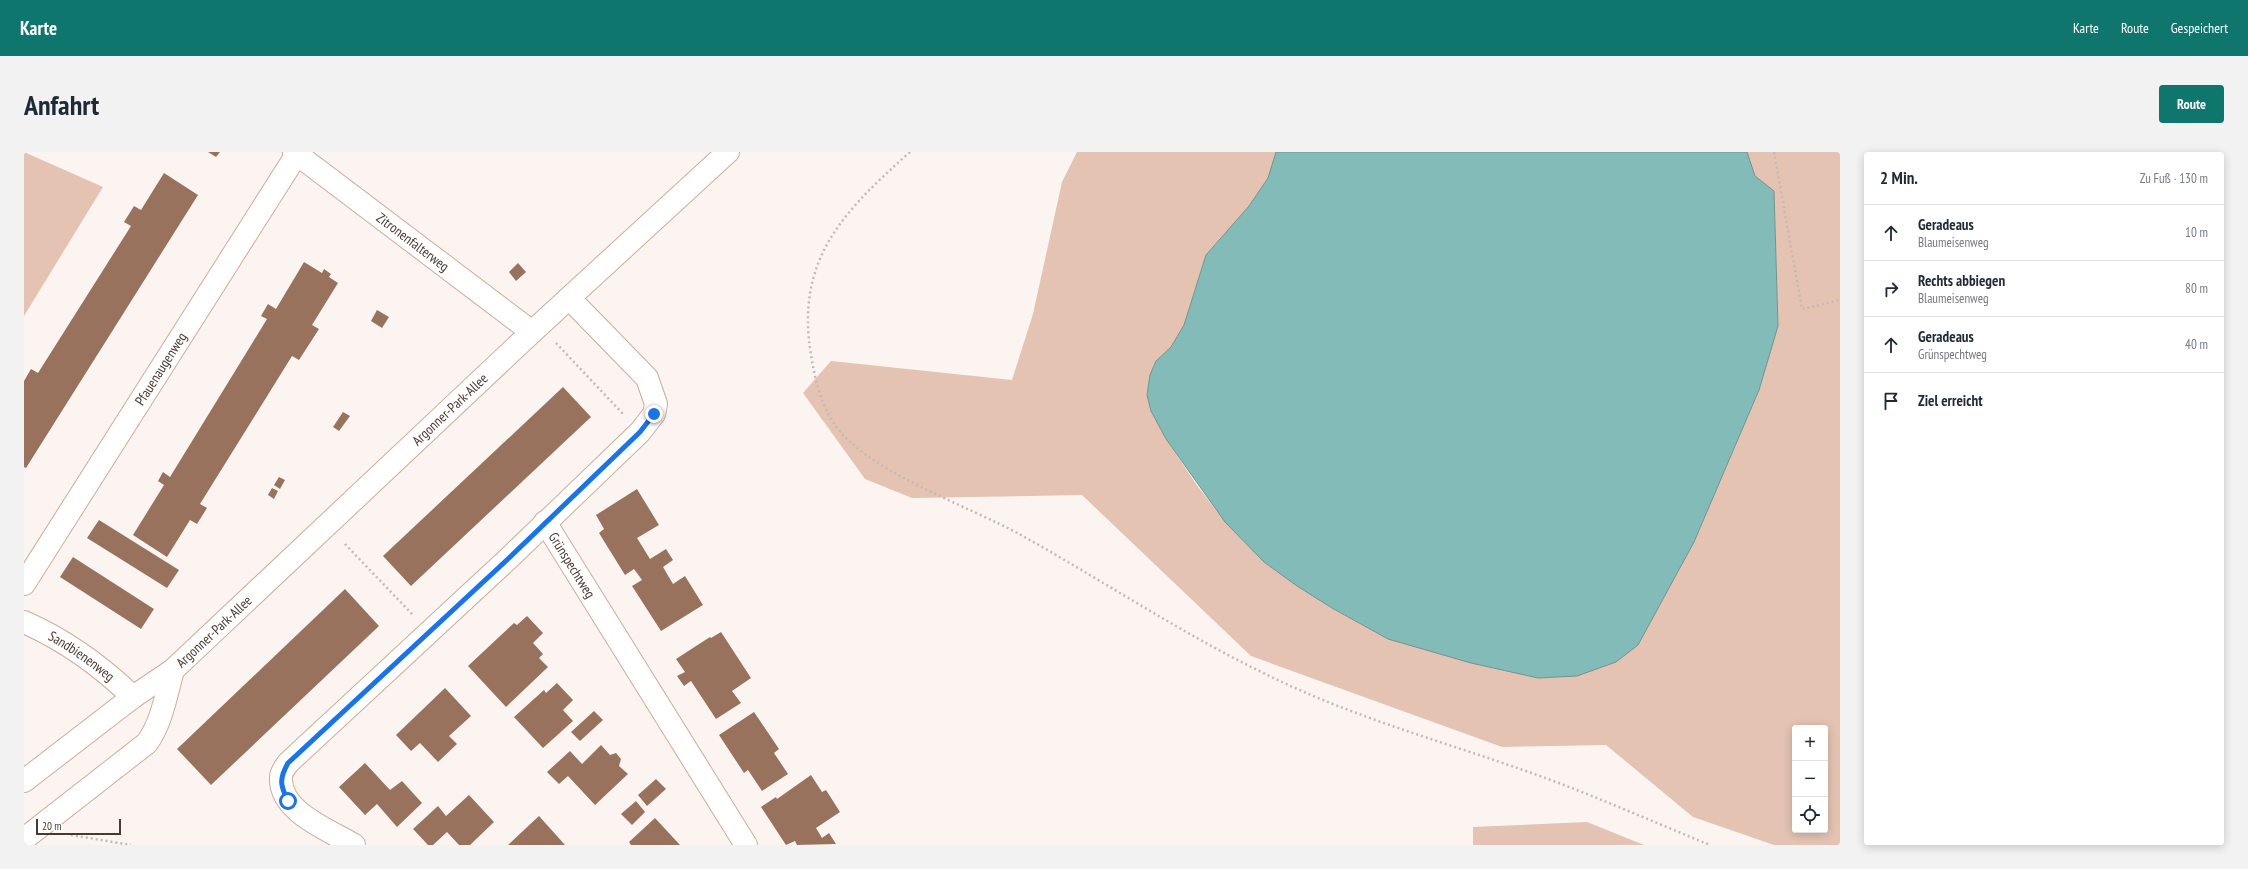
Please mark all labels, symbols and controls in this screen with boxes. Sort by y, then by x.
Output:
text: Karte [20,16,57,40]
text: Karte [2073,19,2099,37]
text: Route [2121,19,2149,37]
text: Gespeichert [2171,19,2228,37]
button: Route [2159,85,2224,123]
text: Anfahrt [24,86,99,123]
text: 2 Min. [1880,167,1918,189]
text: Zu Fuß · 130 m [2140,170,2208,187]
street label: Zitronenfalterweg [373,209,453,275]
text: Geradeaus [1918,215,1974,234]
icon: ahead [1880,222,1902,244]
text: 10 m [2185,224,2208,241]
text: Blaumeisenweg [1918,234,1989,251]
text: Rechts abbiegen [1918,271,2005,290]
icon: right [1880,278,1902,300]
text: 80 m [2185,280,2208,297]
text: Blaumeisenweg [1918,290,1989,307]
text: Geradeaus [1918,327,1974,346]
street label: Pfauenaugenweg [131,329,191,409]
icon: ahead [1880,334,1902,356]
text: 40 m [2185,336,2208,353]
text: Grünspechtweg [1918,346,1987,363]
street label: Argonner-Park-Allee [408,369,492,449]
icon: arrive [1880,390,1902,412]
text: Ziel erreicht [1918,391,1983,410]
route end [645,405,663,423]
street label: Grünspechtweg [545,529,599,602]
street label: Argonner-Park-Allee [172,591,256,672]
street label: Sandbienenweg [45,627,118,685]
map controls [1792,725,1828,833]
button: + [1792,725,1828,761]
button: − [1792,761,1828,797]
route start [279,792,297,810]
button: locate [1792,797,1828,833]
scale bar [36,817,121,836]
text: 20 m [42,819,61,833]

